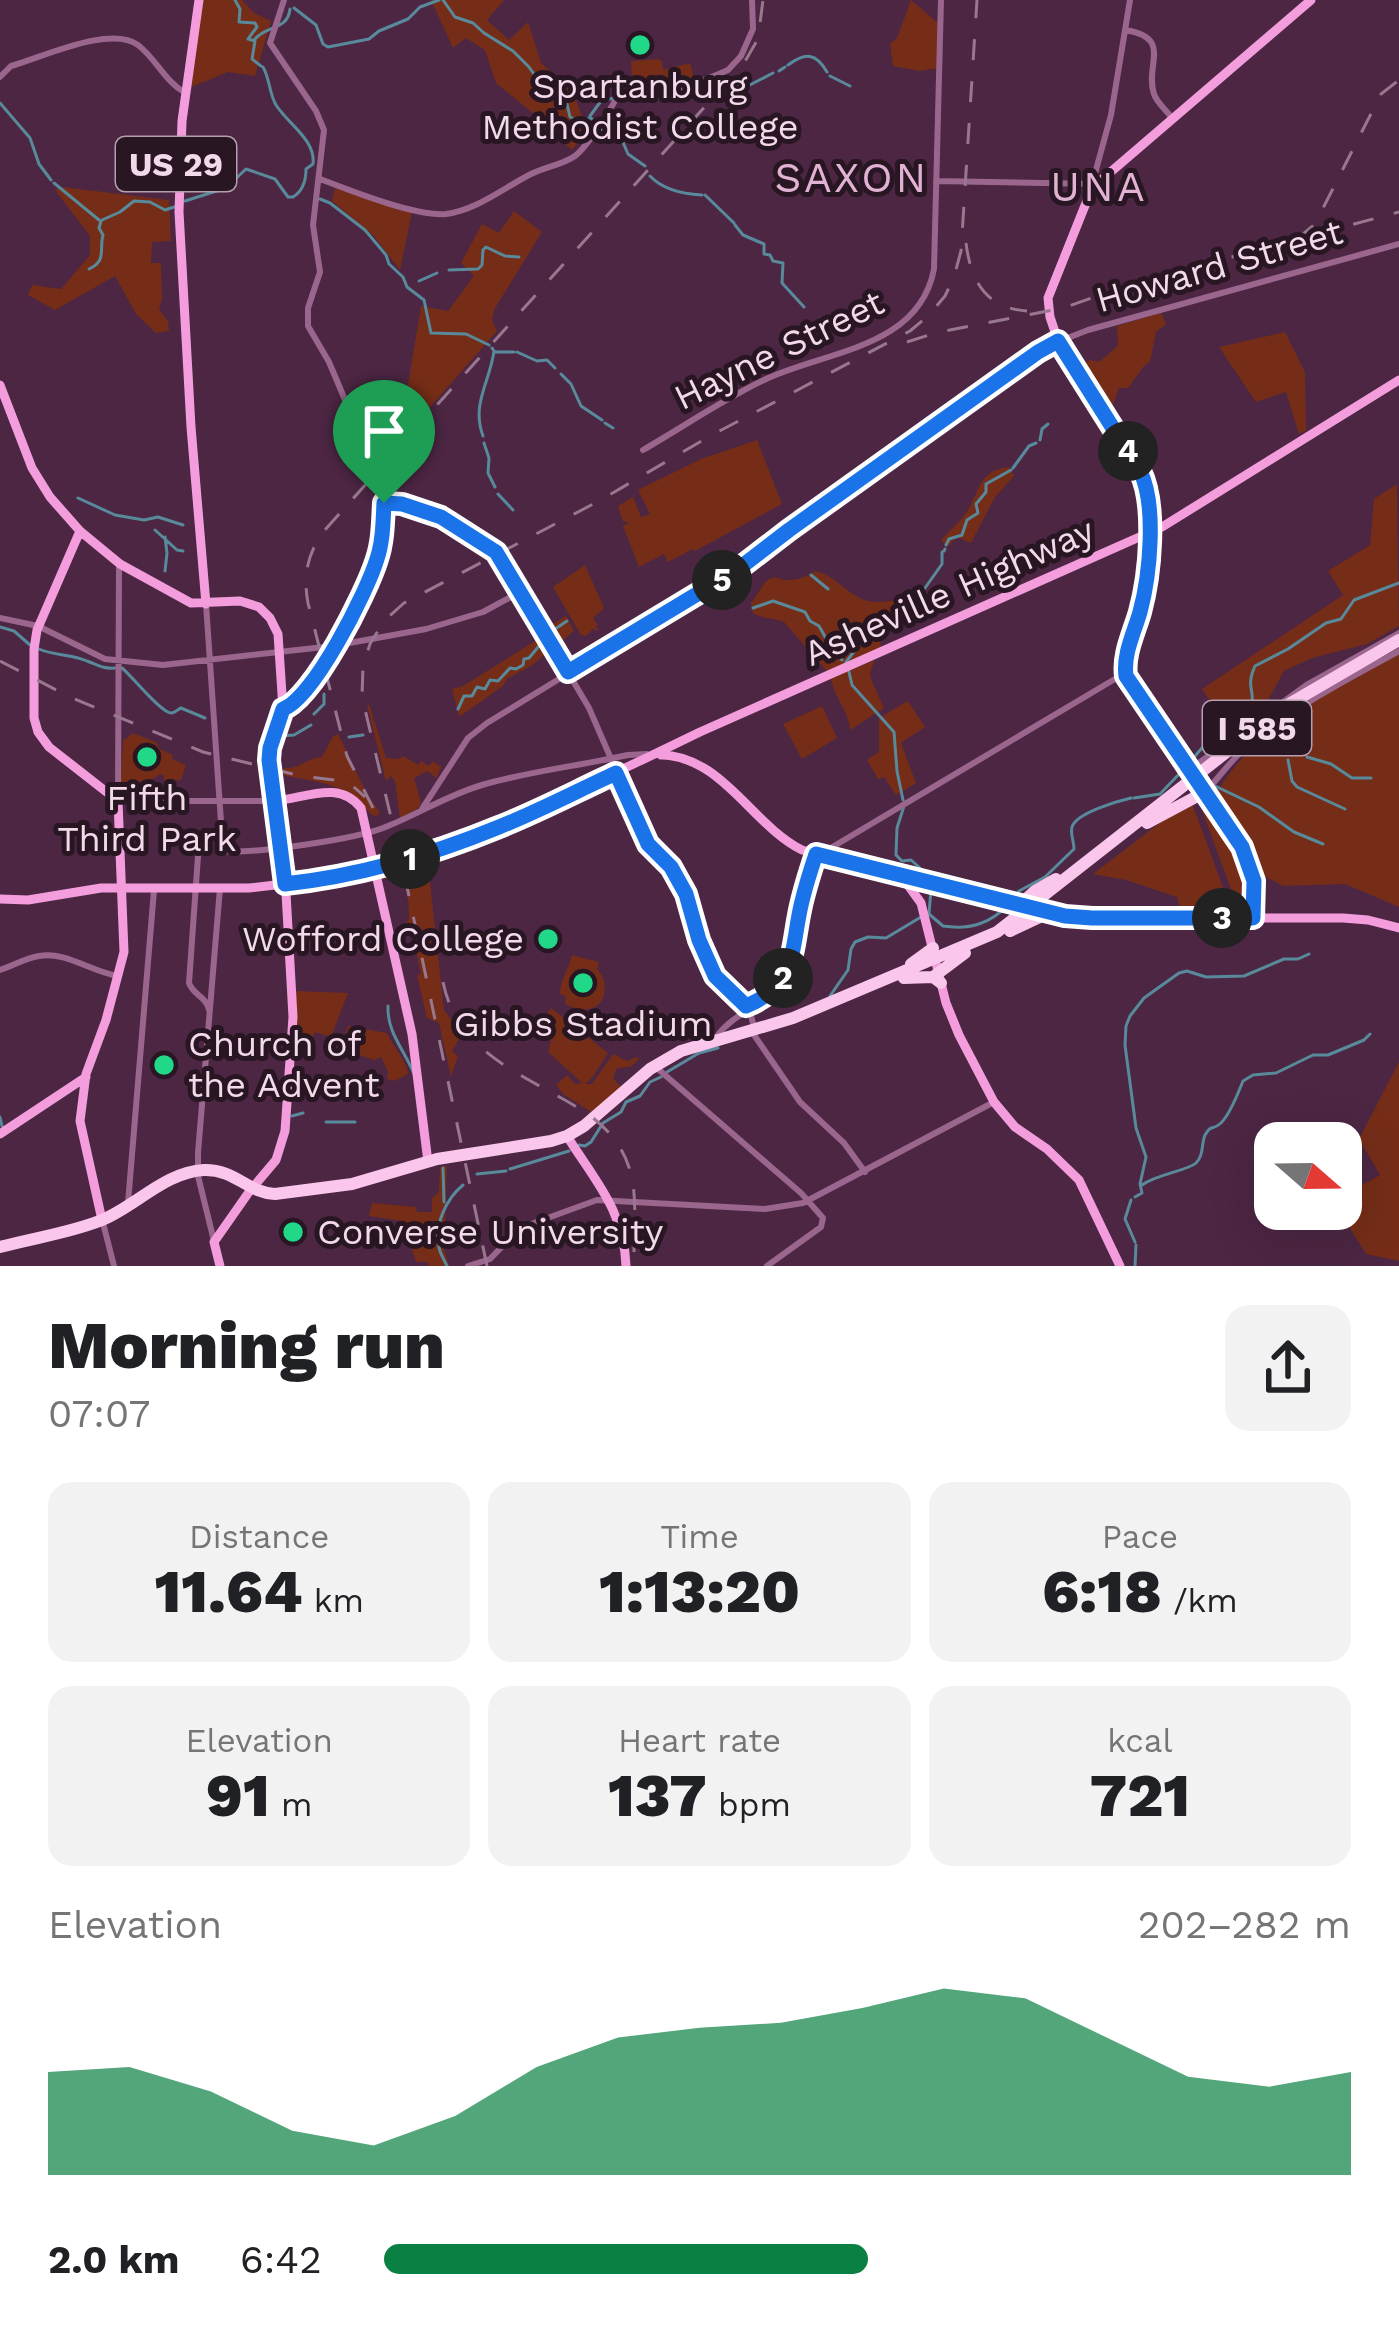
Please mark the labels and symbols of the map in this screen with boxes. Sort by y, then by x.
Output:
marker: Spartanburg Methodist College [627,32,653,58]
place label: Spartanburg Methodist College [481,65,799,148]
road number: US 29 [116,137,236,191]
district label: SAXON [775,153,929,202]
district label: UNA [1050,162,1148,211]
street label: Howard Street [1091,211,1347,321]
street label: Hayne Street [667,281,891,419]
pin [333,380,435,503]
pin: 4 [1098,421,1158,481]
street label: Asheville Highway [797,509,1101,675]
pin: 5 [692,550,752,610]
road number: I 585 [1203,701,1311,755]
marker: Fifth Third Park [134,744,160,770]
place label: Fifth Third Park [57,777,237,860]
pin: 1 [380,829,440,889]
pin: 3 [1192,888,1252,948]
place label: Wofford College [242,918,524,960]
marker: Wofford College [535,926,561,952]
pin: 2 [753,948,813,1008]
marker: Gibbs Stadium [570,970,596,996]
place label: Gibbs Stadium [453,1003,713,1045]
place label: Church of the Advent [188,1023,380,1106]
marker: Church of the Advent [151,1052,177,1078]
north arrow [1254,1122,1362,1230]
place label: Converse University [317,1211,664,1253]
marker: Converse University [280,1219,306,1245]

